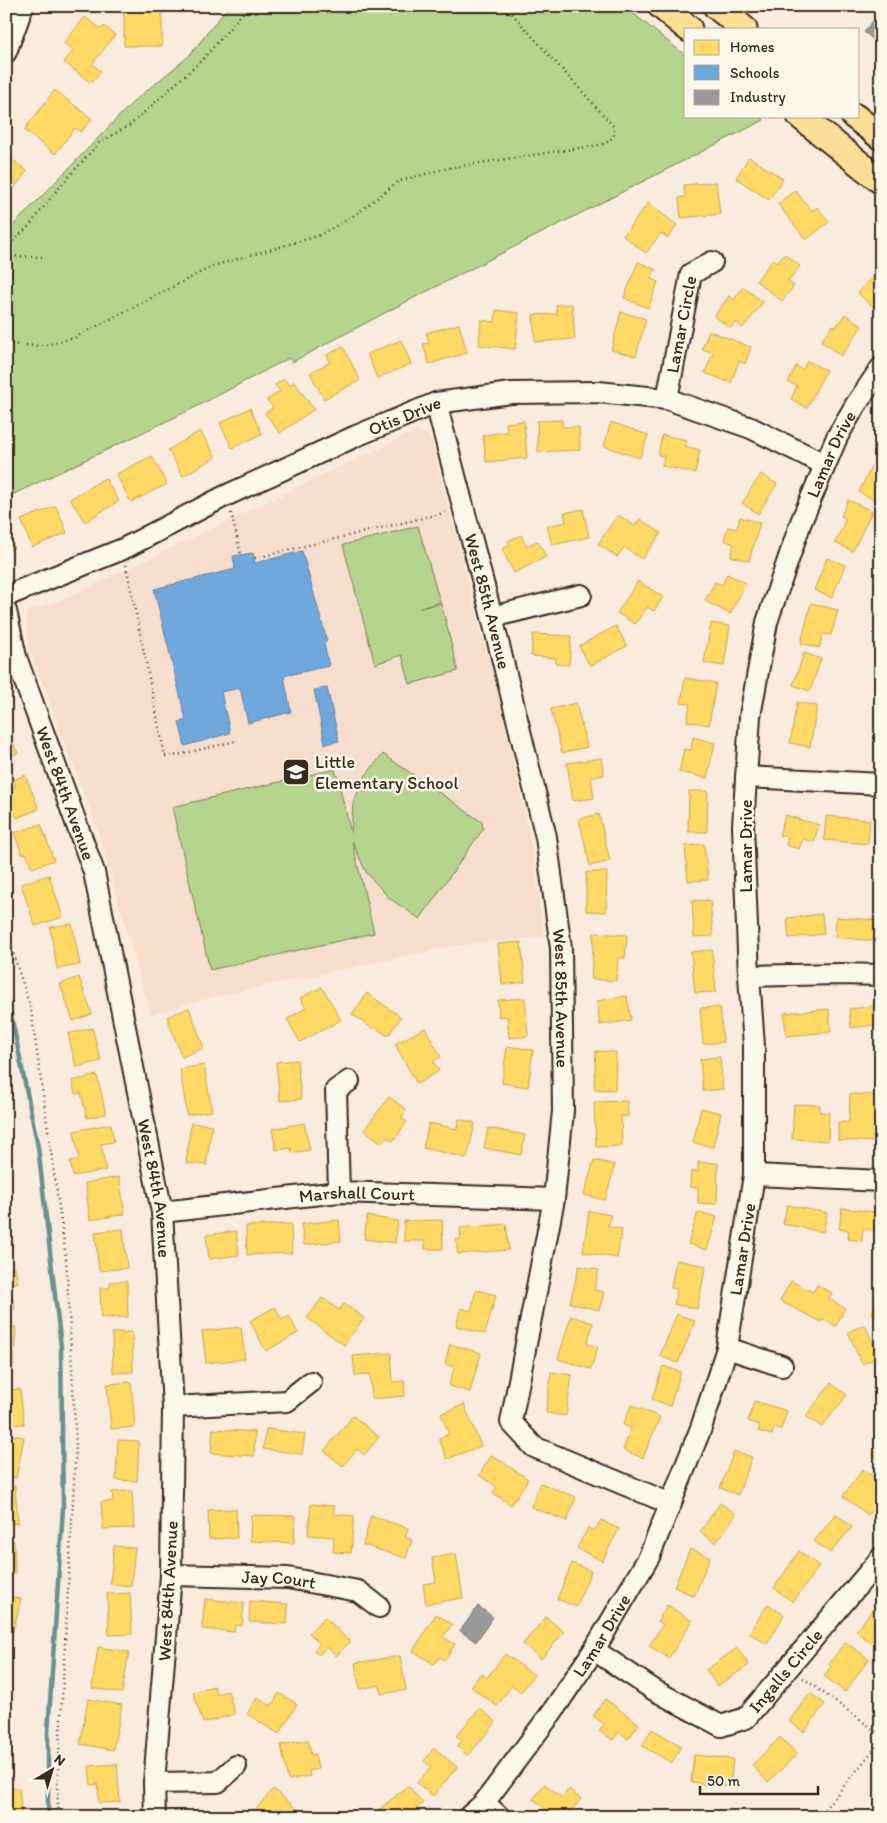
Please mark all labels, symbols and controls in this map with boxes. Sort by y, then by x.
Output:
legend [684,28,860,118]
text: Homes [730,38,775,56]
text: Schools [730,64,780,82]
text: Industry [730,88,786,106]
street label: Lamar Circle [661,274,701,375]
street label: Otis Drive [365,391,442,441]
street label: Lamar Drive [802,407,861,501]
street label: West 85th Avenue [460,531,515,672]
street label: West 84th Avenue [31,723,100,863]
place label: Little Elementary School [315,751,459,794]
school or university icon: Little Elementary School [281,757,311,787]
street label: Lamar Drive [735,799,757,893]
street label: West 85th Avenue [548,927,573,1068]
street label: West 84th Avenue [133,1117,176,1258]
street label: Marshall Court [298,1181,415,1207]
street label: Lamar Drive [724,1201,760,1297]
street label: West 84th Avenue [153,1520,183,1662]
street label: Jay Court [241,1566,318,1594]
street label: Lamar Drive [568,1590,636,1681]
street label: Ingalls Circle [744,1624,827,1718]
north arrow [28,1746,78,1796]
text: N [51,1751,69,1770]
scale bar [700,1763,817,1795]
text: 50 m [707,1772,740,1790]

